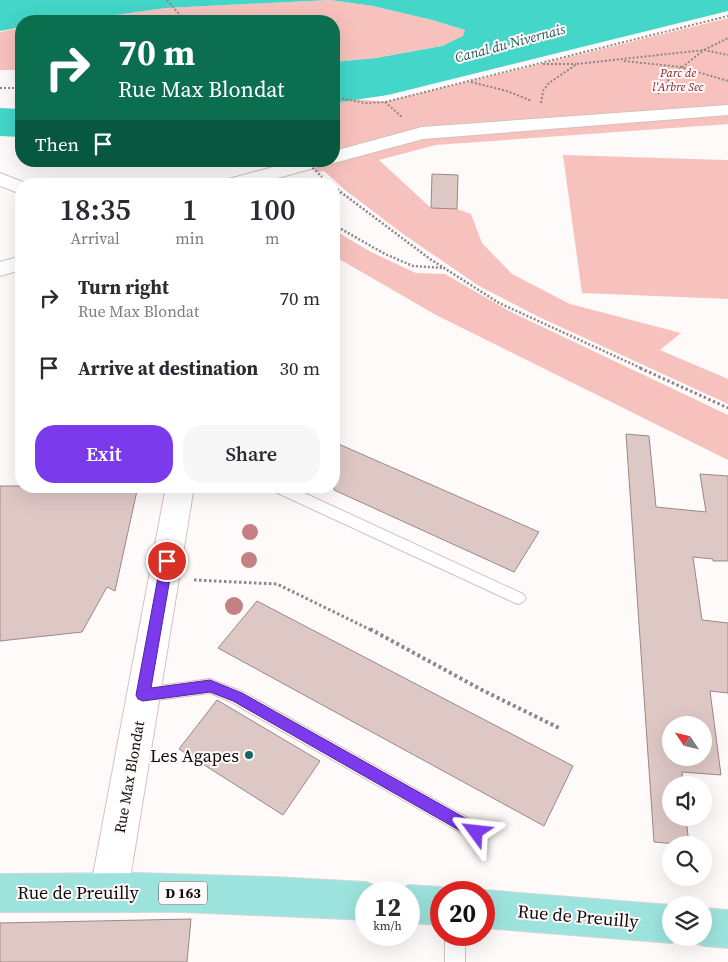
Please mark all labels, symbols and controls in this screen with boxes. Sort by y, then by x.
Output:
water label: Canal du Nivernais [453,18,568,67]
text: 70 m [118,29,195,77]
icon: right [35,35,100,100]
park label: Parc de l'Arbre Sec [652,65,704,95]
text: Rue Max Blondat [118,74,285,104]
icon: arrive [89,130,117,158]
text: Then [35,131,79,157]
text: 18:35 [59,189,131,230]
text: 1 [182,189,198,230]
text: 100 [249,189,296,230]
text: Arrival [70,227,120,249]
text: min [175,227,204,249]
text: m [265,227,279,249]
text: Turn right [78,274,169,300]
icon: right [35,284,63,312]
text: 70 m [279,285,320,311]
text: Rue Max Blondat [78,300,199,322]
icon: arrive [35,354,63,382]
text: Arrive at destination [78,355,258,381]
text: 30 m [279,355,320,381]
button: Exit [35,425,173,483]
button: Share [183,425,320,483]
pin [146,540,188,582]
icon: arrive [153,547,181,575]
north arrow [662,716,712,766]
map controls [662,716,712,946]
street label: Rue Max Blondat [109,719,149,835]
place label: Les Agapes [150,743,239,768]
marker: Les Agapes [243,749,255,761]
button: sound [662,776,712,826]
position arrow [449,805,501,857]
button: search [662,836,712,886]
street label: Rue de Preuilly [17,880,140,905]
road number: D 163 [159,881,207,904]
speed limit sign: 20 [430,881,495,946]
text: 12 [374,890,401,924]
button: layers [662,896,712,946]
street label: Rue de Preuilly [516,898,640,934]
text: km/h [373,918,402,934]

